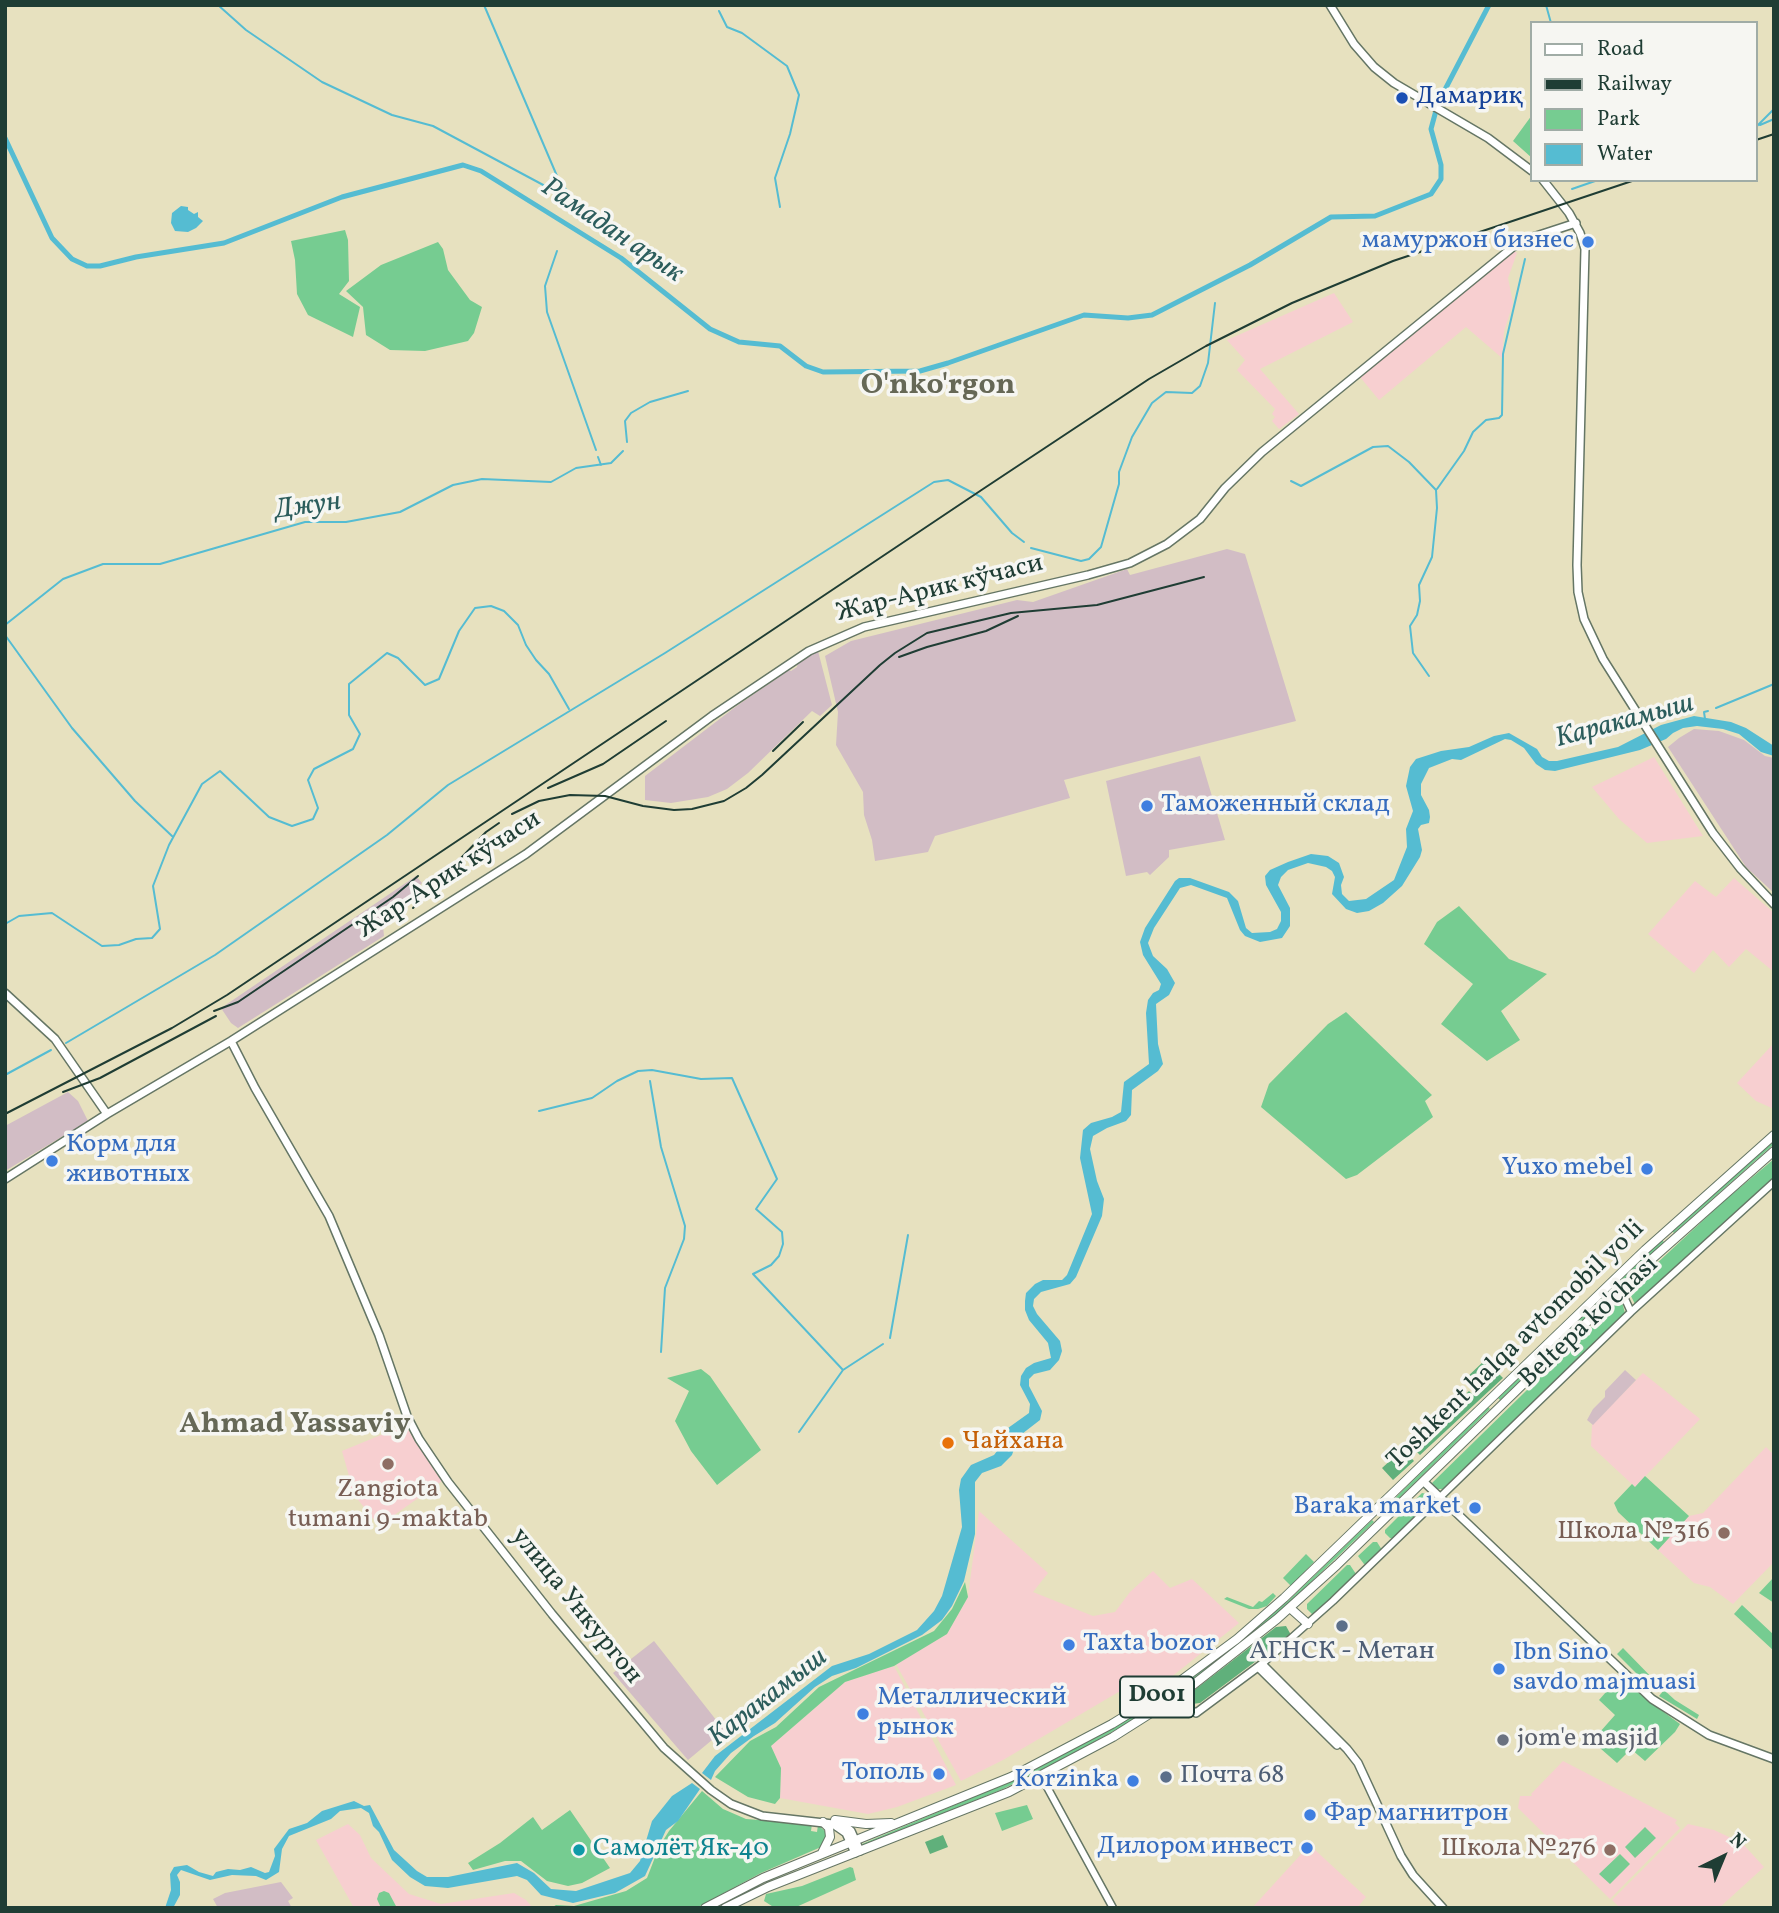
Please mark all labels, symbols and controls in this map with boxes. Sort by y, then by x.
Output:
legend [1530,21,1758,182]
text: Road [1597,35,1644,64]
text: Railway [1597,70,1672,99]
place label: Дамариқ [1416,82,1522,114]
marker: Дамариқ [1394,90,1410,106]
text: Park [1597,105,1640,134]
text: Water [1597,140,1653,169]
water label: Рамадан арык [534,172,688,292]
place label: мамуржон бизнес [1362,226,1574,258]
marker: мамуржон бизнес [1580,234,1596,250]
district label: O'nko'rgon [861,369,1015,405]
water label: Джун [273,487,343,529]
street label: Жар-Арик кўчаси [833,549,1047,631]
water label: Каракамыш [1552,688,1698,758]
place label: Таможенный склад [1161,790,1390,822]
marker: Таможенный склад [1139,798,1155,814]
street label: Жар-Арик кўчаси [353,805,547,947]
place label: Корм для животных [66,1130,190,1192]
marker: Корм для животных [44,1153,60,1169]
place label: Yuxo mebel [1502,1153,1633,1185]
marker: Yuxo mebel [1639,1161,1655,1177]
street label: Toshkent halqa avtomobil yo'li [1382,1215,1652,1477]
street label: Beltepa ko'chasi [1514,1250,1666,1396]
district label: Ahmad Yassaviy [179,1408,411,1444]
place label: Чайхана [962,1427,1064,1459]
marker: Чайхана [940,1435,956,1451]
marker: Zangiota tumani 9-maktab [380,1456,396,1472]
place label: Zangiota tumani 9-maktab [288,1475,488,1536]
place label: Baraka market [1294,1492,1461,1524]
marker: Baraka market [1467,1500,1483,1516]
place label: Школа №316 [1557,1517,1710,1549]
street label: улица Ункургон [502,1523,648,1691]
marker: Школа №316 [1716,1525,1732,1541]
marker: АГНСК - Метан [1334,1618,1350,1634]
place label: Taxta bozor [1083,1629,1216,1661]
marker: Taxta bozor [1061,1637,1077,1653]
place label: АГНСК - Метан [1249,1637,1435,1669]
place label: Ibn Sino savdo majmuasi [1513,1638,1696,1700]
water label: Каракамыш [703,1642,835,1756]
marker: Ibn Sino savdo majmuasi [1491,1661,1507,1677]
road number: D001 [1120,1676,1194,1717]
place label: Металлический рынок [877,1683,1067,1744]
marker: Металлический рынок [855,1706,871,1722]
place label: jom'e masjid [1517,1724,1658,1756]
marker: jom'e masjid [1495,1732,1511,1748]
place label: Тополь [841,1758,925,1790]
place label: Почта 68 [1180,1761,1284,1793]
place label: Korzinka [1014,1765,1119,1797]
marker: Тополь [931,1766,947,1782]
marker: Почта 68 [1158,1769,1174,1785]
marker: Korzinka [1125,1773,1141,1789]
place label: Фар магнитрон [1324,1799,1508,1831]
marker: Фар магнитрон [1302,1807,1318,1823]
north arrow [1688,1822,1758,1892]
text: N [1723,1827,1751,1856]
place label: Дилором инвест [1097,1832,1293,1864]
place label: Самолёт Як-40 [593,1834,769,1866]
place label: Школа №276 [1441,1834,1596,1866]
marker: Дилором инвест [1299,1840,1315,1856]
marker: Самолёт Як-40 [571,1842,587,1858]
marker: Школа №276 [1602,1842,1618,1858]

